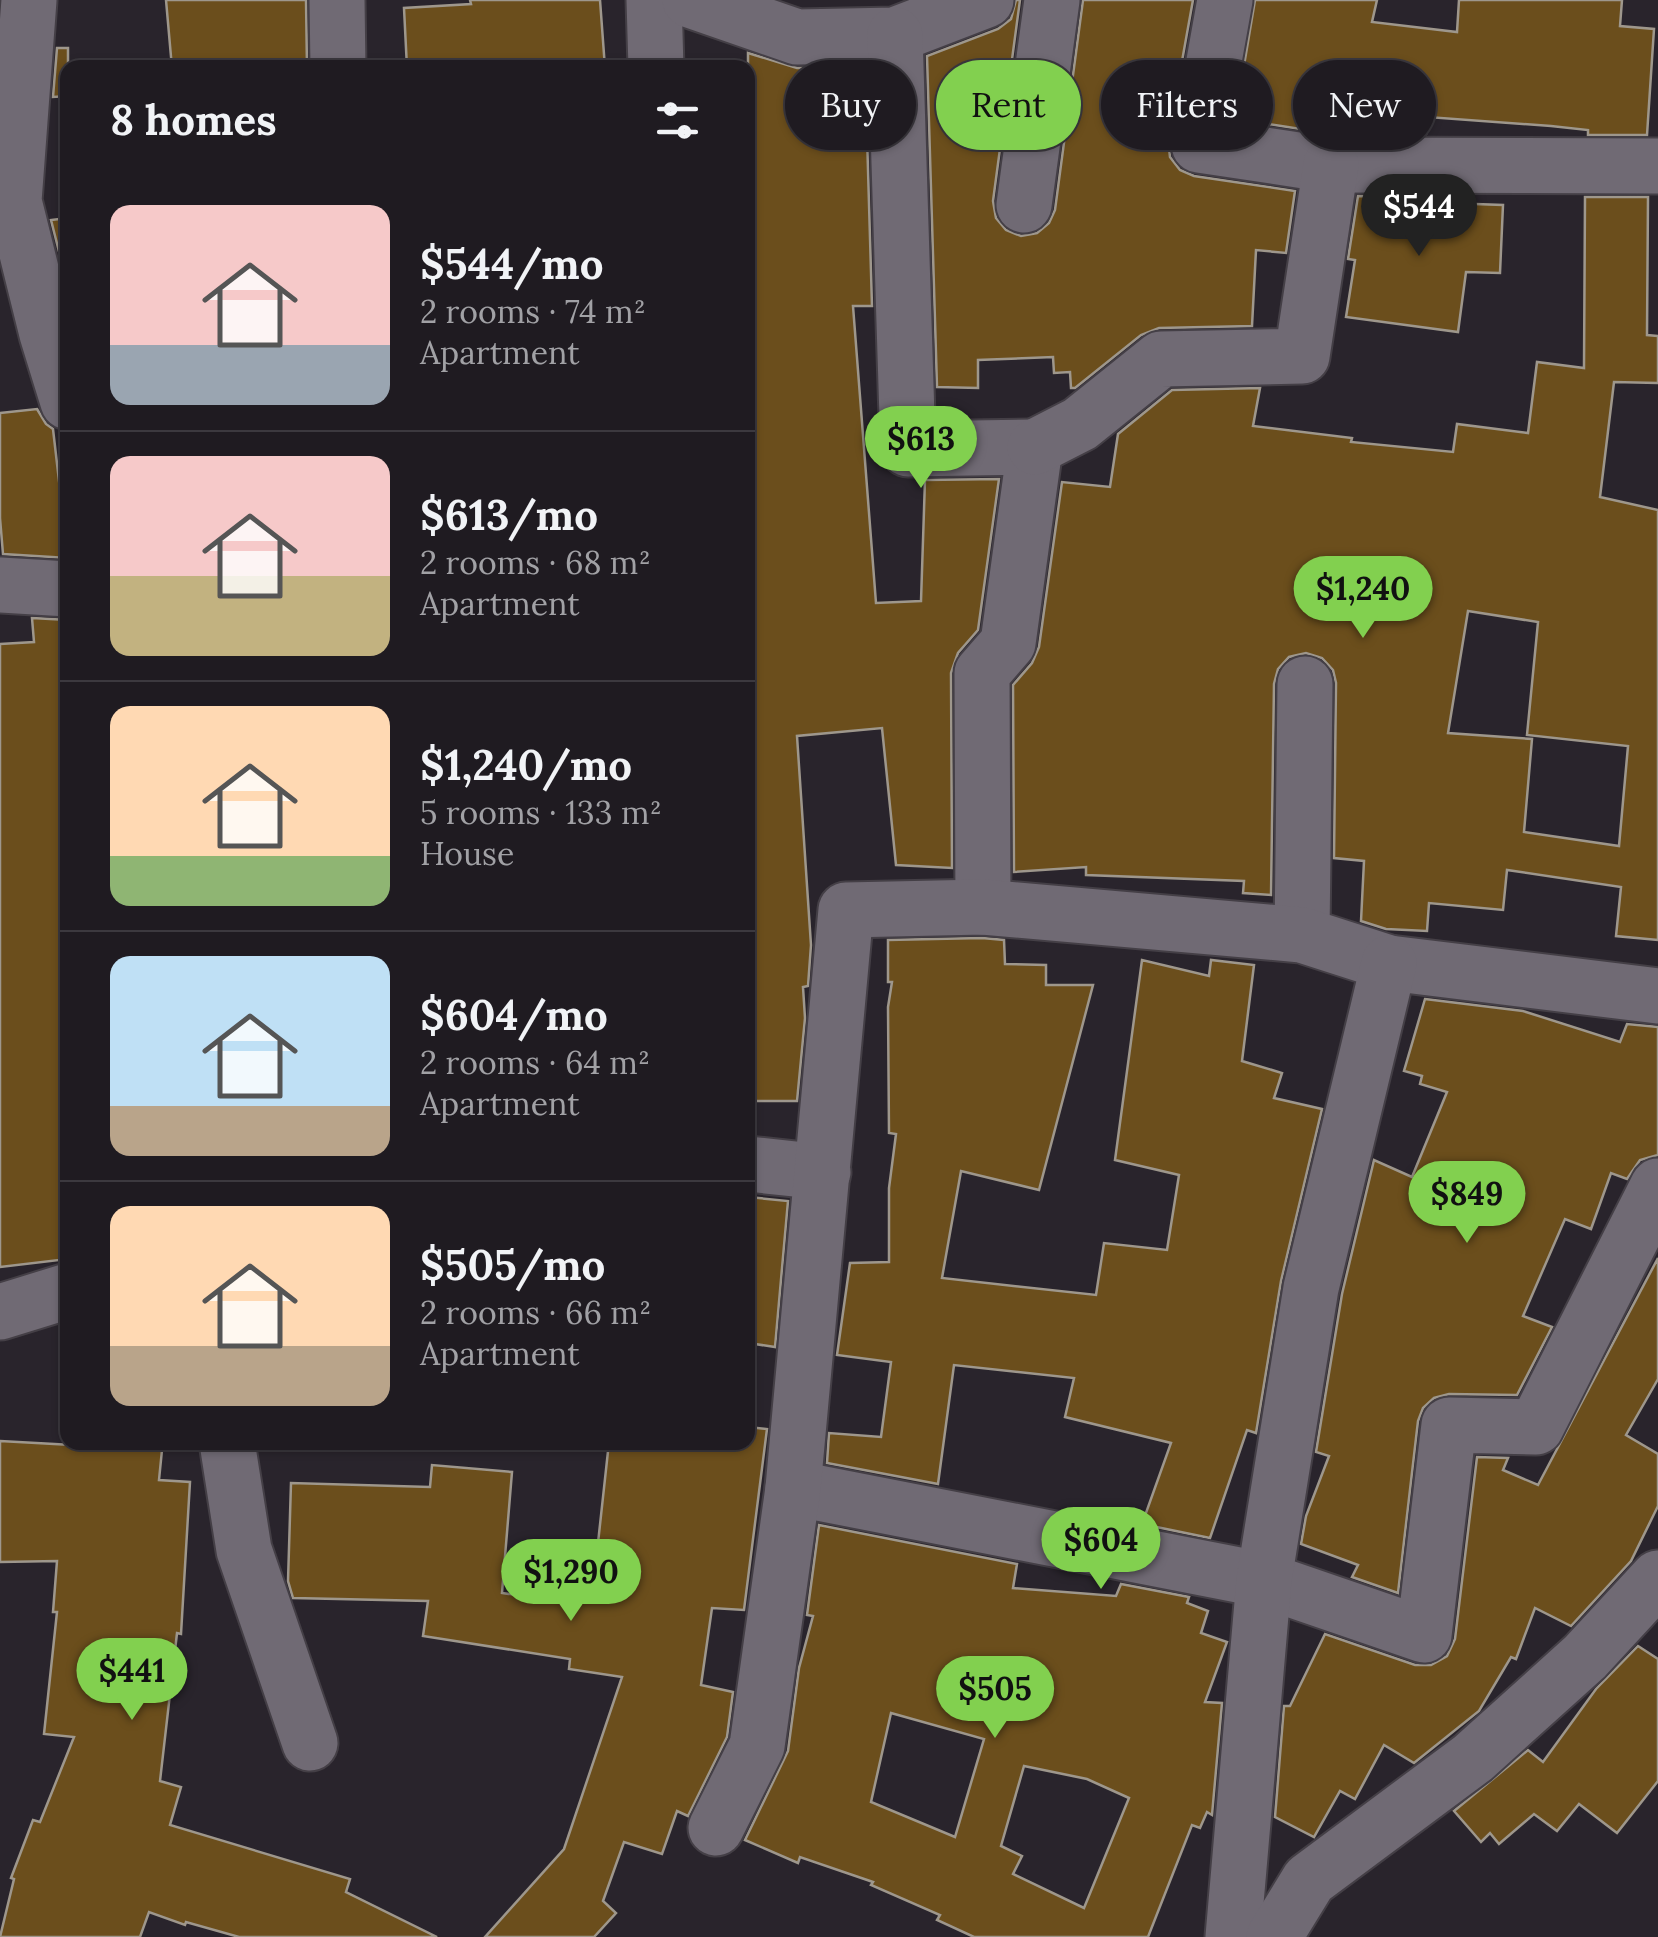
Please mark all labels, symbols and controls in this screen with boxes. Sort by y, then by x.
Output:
chip: Buy [785,60,916,150]
chip: Rent [936,60,1081,150]
chip: Filters [1101,60,1273,150]
chip: New [1293,60,1436,150]
text: 8 homes [110,93,277,147]
icon: filters [650,93,705,148]
pin: $544 [1360,174,1478,259]
text: $544 [1383,186,1455,227]
text: $544/mo [420,237,603,291]
icon: home [190,245,310,365]
text: 2 rooms · 74 m² [420,291,646,332]
text: Apartment [420,332,580,373]
pin: $613 [862,406,980,491]
text: $613 [887,418,955,459]
text: $613/mo [420,488,598,542]
icon: home [190,496,310,616]
text: 2 rooms · 68 m² [420,542,651,583]
pin: $1,240 [1282,556,1444,641]
text: $1,240 [1316,568,1410,609]
text: Apartment [420,583,580,624]
text: $1,240/mo [420,738,632,792]
icon: home [190,746,310,866]
text: 5 rooms · 133 m² [420,792,662,833]
text: House [420,833,514,874]
text: $604/mo [420,988,608,1042]
icon: home [190,996,310,1116]
text: 2 rooms · 64 m² [420,1042,650,1083]
text: Apartment [420,1083,580,1124]
pin: $849 [1408,1161,1526,1246]
text: $849 [1430,1173,1504,1214]
text: $505/mo [420,1238,605,1292]
icon: home [190,1246,310,1366]
text: 2 rooms · 66 m² [420,1292,651,1333]
text: Apartment [420,1333,580,1374]
pin: $604 [1042,1507,1160,1592]
text: $604 [1063,1519,1139,1560]
pin: $1,290 [490,1539,652,1624]
text: $1,290 [523,1551,619,1592]
pin: $441 [73,1638,191,1723]
text: $441 [98,1650,166,1691]
pin: $505 [936,1656,1054,1741]
text: $505 [958,1668,1032,1709]

